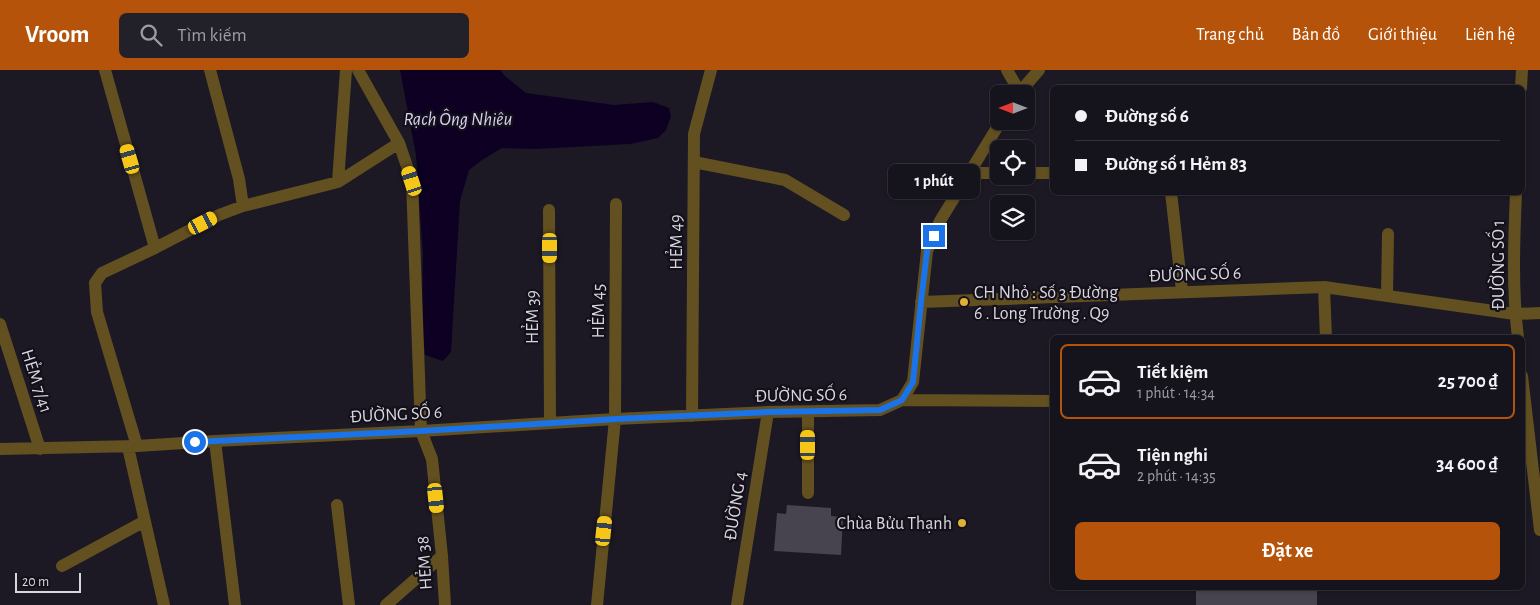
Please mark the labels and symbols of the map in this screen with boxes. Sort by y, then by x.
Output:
north arrow [990,85,1035,130]
water label: Rạch Ông Nhiêu [403,108,513,129]
car [118,143,141,175]
car [400,164,423,198]
callout: 1 phút [888,164,980,198]
car [186,210,219,236]
street label: HẺM 49 [665,214,686,270]
street label: ĐƯỜNG SỐ 1 [1485,220,1508,310]
route end [923,225,945,247]
car [542,233,557,263]
street label: ĐƯỜNG SỐ 6 [1148,259,1242,286]
place label: CH Nhỏ : Số 3 Đường 6 . Long Trường . Q9 [974,283,1118,323]
street label: HẺM 45 [587,284,608,338]
street label: HẺM 39 [521,290,542,344]
marker: CH Nhỏ : Số 3 Đường 6 . Long Trường . Q9 [958,296,970,308]
street label: HẺM 7/41 [17,346,58,415]
street label: ĐƯỜNG SỐ 6 [755,381,847,406]
street label: ĐƯỜNG SỐ 6 [349,399,443,426]
car [800,430,815,460]
route start [184,431,206,453]
street label: ĐƯỜNG 4 [719,470,750,542]
car [426,482,445,514]
car [594,515,613,547]
place label: Chùa Bửu Thạnh [837,515,952,533]
marker: Chùa Bửu Thạnh [956,517,968,529]
street label: HẺM 38 [411,535,436,591]
scale bar [15,570,81,593]

